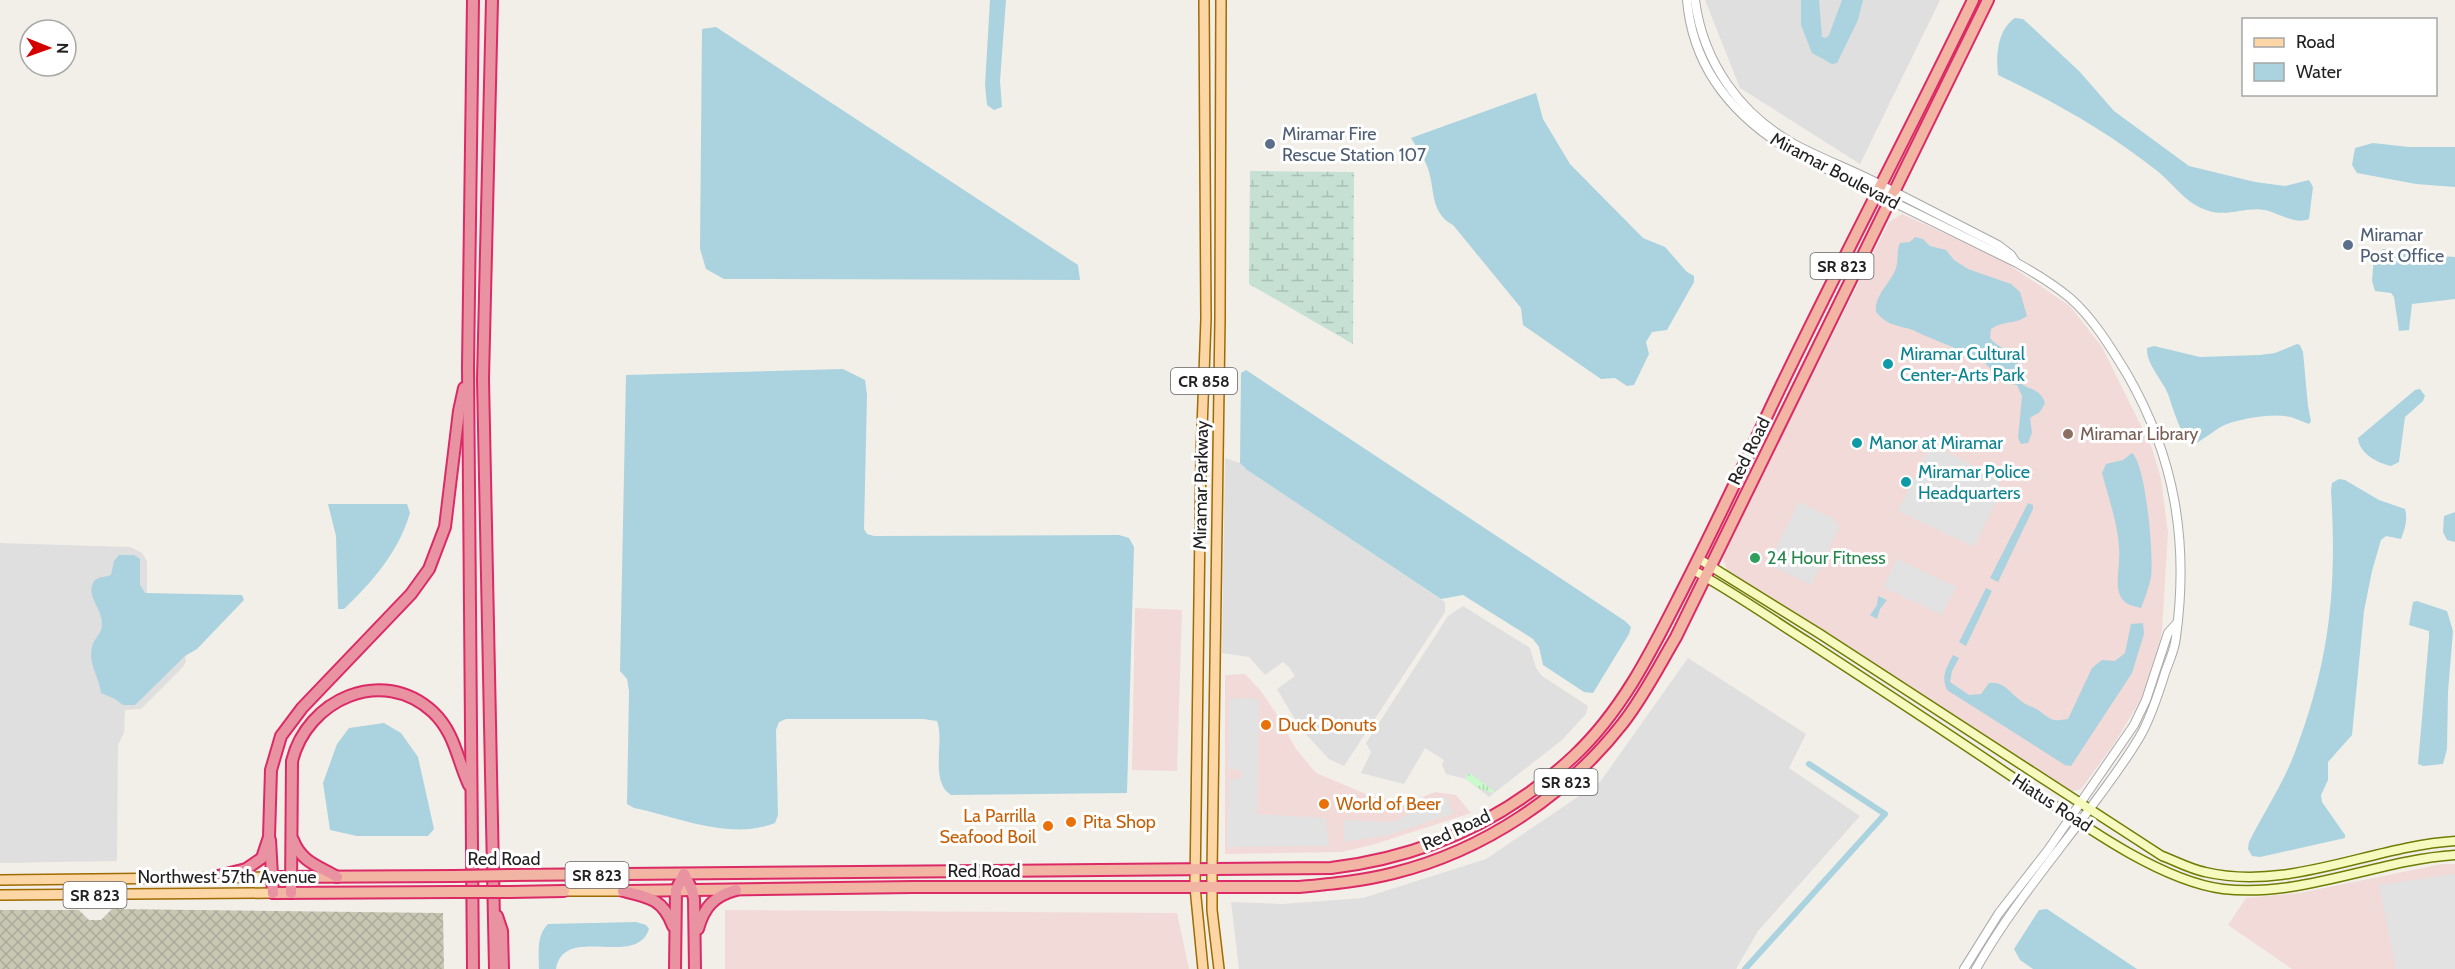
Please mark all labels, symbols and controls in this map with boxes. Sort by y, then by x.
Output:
north arrow [18,18,78,78]
legend [2242,18,2437,96]
text: Road [2296,31,2335,53]
text: N [53,42,72,54]
text: Water [2296,61,2342,83]
place label: Miramar Fire Rescue Station 107 [1282,123,1426,166]
street label: Miramar Boulevard [1767,128,1903,214]
marker: Miramar Fire Rescue Station 107 [1263,137,1277,151]
place label: Miramar Post Office [2360,224,2444,267]
marker: Miramar Post Office [2341,238,2355,252]
road number: SR 823 [1810,253,1874,279]
place label: Miramar Cultural Center-Arts Park [1900,343,2026,386]
marker: Miramar Cultural Center-Arts Park [1881,357,1895,371]
road number: CR 858 [1171,368,1237,394]
street label: Red Road [1723,413,1775,489]
street label: Miramar Parkway [1189,420,1213,550]
place label: Miramar Library [2080,423,2198,445]
marker: Miramar Library [2061,427,2075,441]
place label: Manor at Miramar [1869,432,2003,454]
marker: Manor at Miramar [1850,436,1864,450]
place label: Miramar Police Headquarters [1918,461,2030,504]
marker: Miramar Police Headquarters [1899,475,1913,489]
place label: 24 Hour Fitness [1767,547,1886,569]
marker: 24 Hour Fitness [1748,551,1762,565]
place label: Duck Donuts [1278,714,1377,736]
marker: Duck Donuts [1259,718,1273,732]
road number: SR 823 [1534,769,1598,795]
street label: Hiatus Road [2008,769,2096,837]
place label: World of Beer [1336,793,1441,815]
marker: World of Beer [1317,797,1331,811]
place label: La Parrilla Seafood Boil [939,805,1037,848]
street label: Red Road [1418,805,1494,855]
place label: Pita Shop [1083,811,1156,833]
marker: Pita Shop [1064,815,1078,829]
marker: La Parrilla Seafood Boil [1041,819,1055,833]
street label: Red Road [468,848,540,870]
street label: Red Road [948,860,1020,882]
road number: SR 823 [566,862,628,888]
street label: Northwest 57th Avenue [137,866,317,888]
road number: SR 823 [64,882,127,908]

